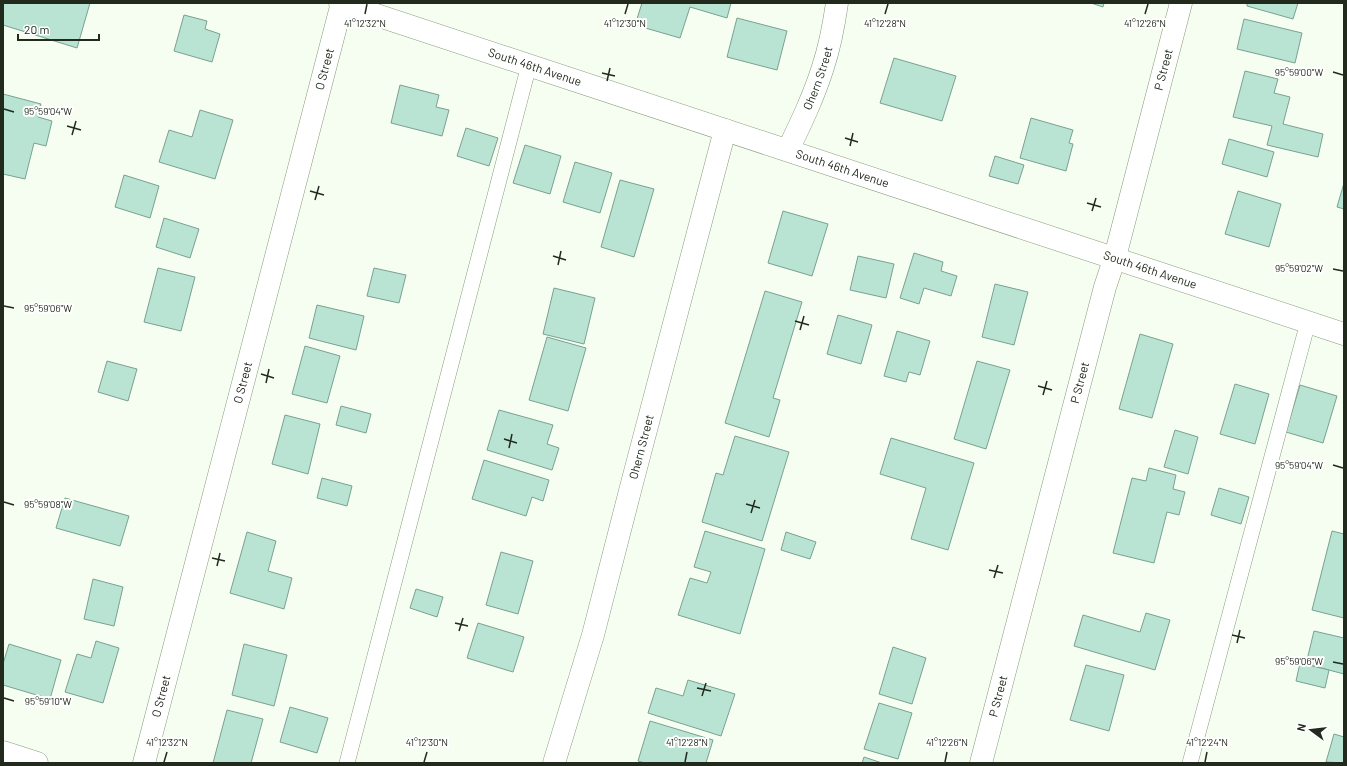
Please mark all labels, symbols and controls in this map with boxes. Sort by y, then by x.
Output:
scale bar [18,16,99,42]
text: 41°12'32"N [344,17,386,29]
text: 41°12'30"N [604,17,646,29]
text: 41°12'28"N [864,17,906,29]
text: 41°12'26"N [1124,17,1166,29]
text: 20 m [24,22,50,36]
street label: South 46th Avenue [487,44,583,88]
street label: Ohern Street [800,45,835,112]
street label: O Street [312,46,336,91]
street label: P Street [1151,47,1175,92]
text: 95°59'00"W [1275,66,1323,78]
text: 95°59'04"W [24,105,72,117]
street label: South 46th Avenue [794,146,891,190]
street label: South 46th Avenue [1102,247,1199,291]
text: 95°59'02"W [1275,262,1323,274]
text: 95°59'06"W [24,302,72,314]
street label: O Street [230,360,254,405]
street label: P Street [1067,360,1091,405]
street label: Ohern Street [625,413,656,481]
text: 95°59'04"W [1275,459,1323,471]
text: 95°59'08"W [24,498,72,510]
text: 95°59'06"W [1275,655,1323,667]
street label: O Street [148,674,173,718]
street label: P Street [985,674,1010,718]
text: 95°59'10"W [25,695,71,707]
north arrow [1291,710,1331,750]
text: N [1294,722,1308,733]
text: 41°12'32"N [146,736,188,748]
text: 41°12'30"N [406,736,448,748]
text: 41°12'28"N [666,736,708,748]
text: 41°12'26"N [926,736,968,748]
text: 41°12'24"N [1186,736,1228,748]

